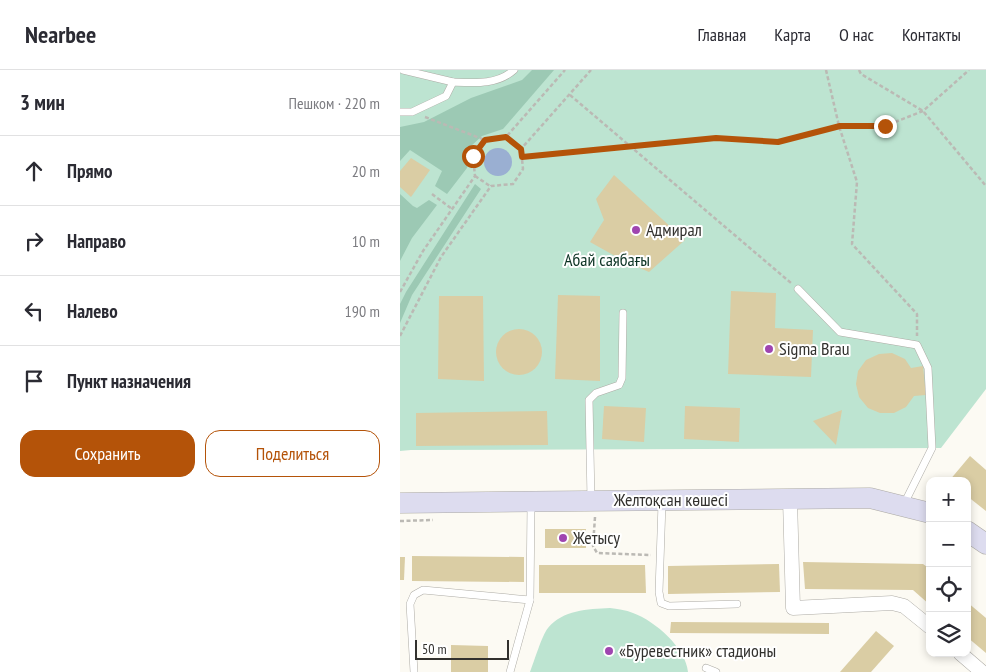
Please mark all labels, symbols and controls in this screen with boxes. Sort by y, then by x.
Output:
text: Nearbee [25,19,96,50]
text: Главная [698,23,746,46]
text: Карта [774,23,811,46]
text: О нас [839,23,874,46]
text: Контакты [902,23,961,46]
text: 3 мин [20,89,65,116]
text: Пешком · 220 m [289,93,380,113]
route end [874,115,897,138]
route start [462,145,485,168]
icon: ahead [20,157,48,185]
text: Прямо [67,159,112,183]
text: 20 m [352,161,380,181]
place label: Адмирал [646,218,702,241]
marker: Адмирал [630,224,642,236]
icon: right [20,227,48,255]
text: Направо [67,229,126,253]
text: 10 m [352,231,380,251]
park label: Абай саябағы [564,248,650,271]
icon: left [20,297,48,325]
text: Налево [67,299,118,323]
text: 190 m [345,301,380,321]
place label: Sigma Brau [779,337,850,360]
marker: Sigma Brau [763,343,775,355]
icon: arrive [20,367,48,395]
text: Пункт назначения [67,369,191,393]
button: Сохранить [20,430,195,477]
button: Поделиться [205,430,380,477]
map controls [926,477,971,657]
button: + [926,477,971,522]
street label: Желтоқсан көшесі [613,488,728,511]
button: − [926,522,971,567]
place label: Жетысу [572,526,620,549]
marker: Жетысу [557,532,569,544]
button: locate [926,567,971,612]
button: layers [926,612,971,657]
scale bar [415,637,509,660]
place label: «Буревестник» стадионы [619,639,776,662]
text: 50 m [422,640,447,658]
marker: «Буревестник» стадионы [603,645,615,657]

